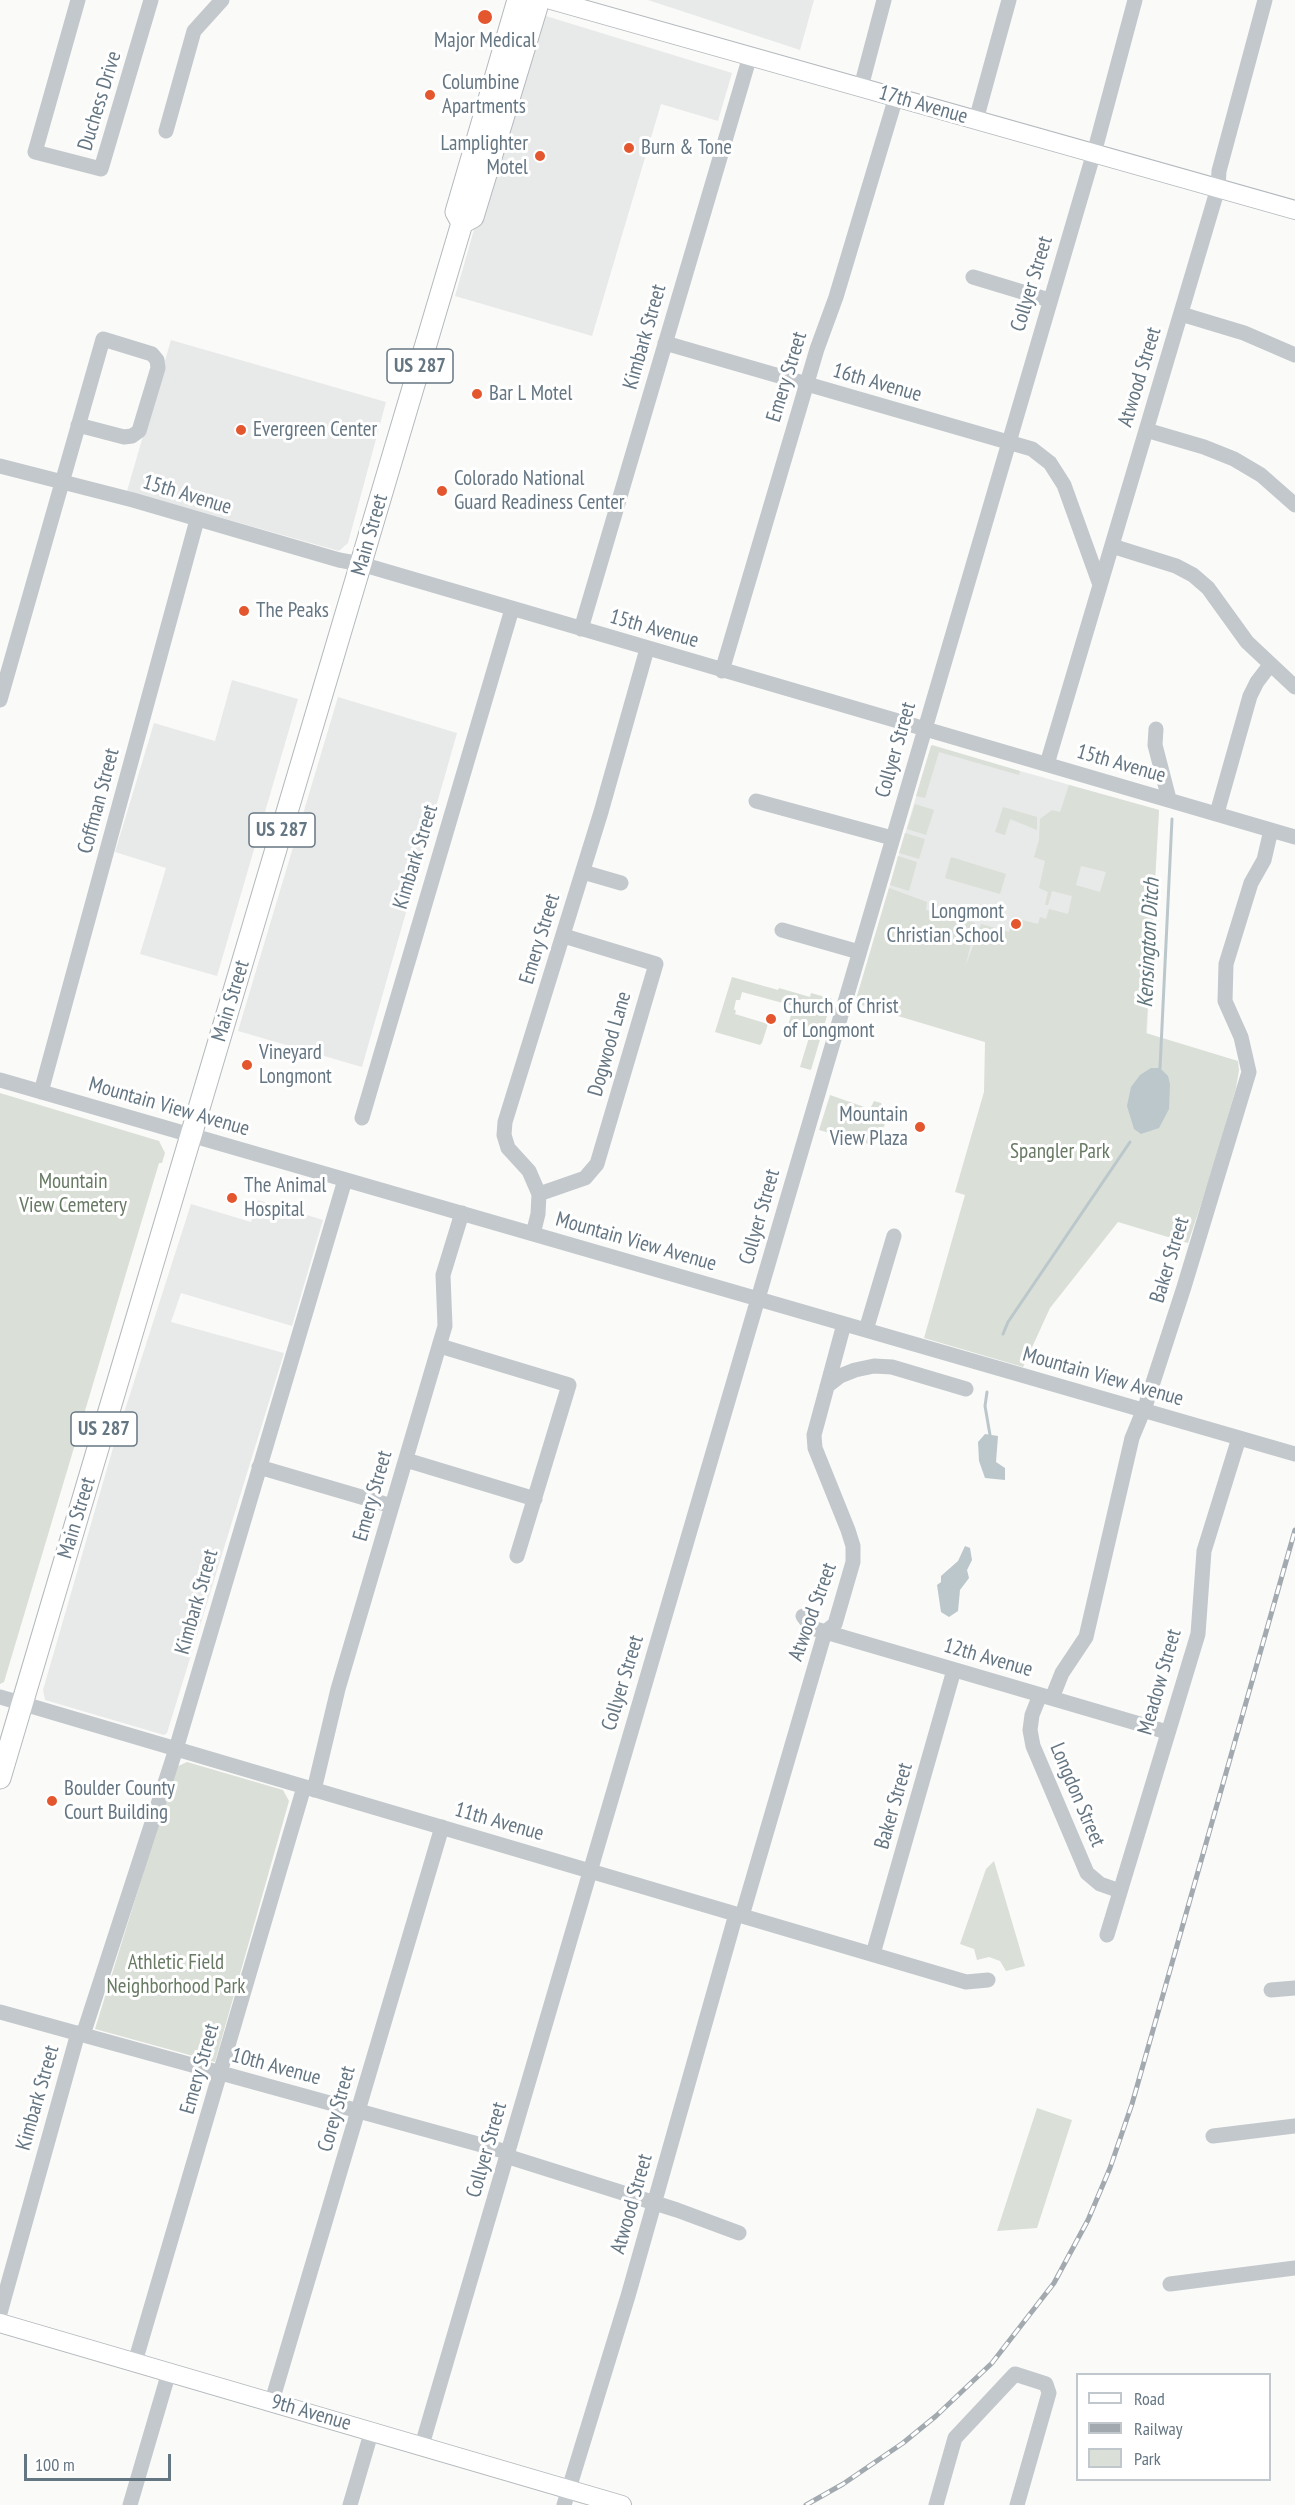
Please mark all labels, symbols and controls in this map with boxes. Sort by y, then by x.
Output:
marker: Major Medical [476,8,494,26]
place label: Major Medical [434,28,536,54]
street label: Duchess Drive [73,48,127,154]
place label: Columbine Apartments [442,70,526,120]
street label: 17th Avenue [876,80,970,130]
marker: Columbine Apartments [423,88,437,102]
place label: Lamplighter Motel [441,131,528,181]
place label: Burn & Tone [641,135,732,161]
marker: Burn & Tone [622,141,636,155]
marker: Lamplighter Motel [533,149,547,163]
street label: Collyer Street [1006,233,1058,335]
street label: Kimbark Street [618,282,672,392]
street label: Atwood Street [1113,324,1167,430]
street label: Emery Street [761,329,813,425]
road number: US 287 [387,349,453,383]
street label: 16th Avenue [830,358,924,408]
place label: Bar L Motel [489,381,572,407]
marker: Bar L Motel [470,387,484,401]
place label: Evergreen Center [253,417,377,443]
marker: Evergreen Center [234,423,248,437]
place label: Colorado National Guard Readiness Center [454,466,625,516]
street label: 15th Avenue [140,470,234,520]
marker: Colorado National Guard Readiness Center [435,484,449,498]
street label: Main Street [346,491,394,579]
place label: The Peaks [256,598,329,624]
marker: The Peaks [237,604,251,618]
street label: 15th Avenue [607,604,701,654]
street label: Collyer Street [870,699,922,801]
street label: 15th Avenue [1074,739,1168,789]
street label: Coffman Street [73,746,125,856]
street label: Kimbark Street [388,802,444,912]
road number: US 287 [249,813,315,847]
water label: Kensington Ditch [1132,878,1166,1008]
street label: Emery Street [514,891,566,987]
place label: Longmont Christian School [887,899,1004,949]
marker: Longmont Christian School [1009,917,1023,931]
street label: Main Street [207,957,255,1045]
street label: Dogwood Lane [583,989,637,1099]
place label: Church of Christ of Longmont [783,994,899,1044]
marker: Church of Christ of Longmont [764,1012,778,1026]
place label: Vineyard Longmont [259,1040,332,1090]
marker: Vineyard Longmont [240,1058,254,1072]
street label: Mountain View Avenue [86,1072,252,1142]
place label: Mountain View Plaza [830,1102,908,1152]
marker: Mountain View Plaza [913,1120,927,1134]
park label: Spangler Park [1010,1139,1110,1165]
street label: Collyer Street [734,1166,786,1268]
park label: Mountain View Cemetery [19,1169,127,1219]
place label: The Animal Hospital [244,1173,326,1223]
marker: The Animal Hospital [225,1191,239,1205]
street label: Mountain View Avenue [553,1207,719,1277]
street label: Baker Street [1145,1214,1195,1306]
street label: Mountain View Avenue [1020,1342,1186,1412]
road number: US 287 [71,1412,137,1446]
street label: Emery Street [348,1448,398,1544]
street label: Main Street [53,1474,101,1562]
street label: Kimbark Street [170,1547,224,1657]
street label: Atwood Street [784,1559,842,1665]
street label: Meadow Street [1133,1626,1187,1738]
street label: Collyer Street [597,1632,649,1734]
street label: 12th Avenue [941,1633,1035,1683]
street label: Longdon Street [1044,1739,1110,1851]
street label: Baker Street [870,1760,918,1852]
place label: Boulder County Court Building [64,1776,175,1826]
marker: Boulder County Court Building [45,1794,59,1808]
street label: 11th Avenue [452,1797,546,1847]
park label: Athletic Field Neighborhood Park [107,1950,245,2000]
street label: Emery Street [175,2021,225,2117]
street label: Kimbark Street [11,2043,65,2153]
street label: 10th Avenue [229,2043,323,2091]
street label: Corey Street [313,2063,361,2155]
street label: Collyer Street [461,2099,513,2201]
street label: Atwood Street [606,2151,658,2257]
legend [1076,2373,1271,2481]
text: Road [1134,2387,1165,2410]
street label: 9th Avenue [268,2390,354,2436]
text: Railway [1134,2417,1183,2440]
scale bar [27,2442,174,2480]
text: Park [1134,2447,1161,2470]
text: 100 m [35,2453,75,2476]

